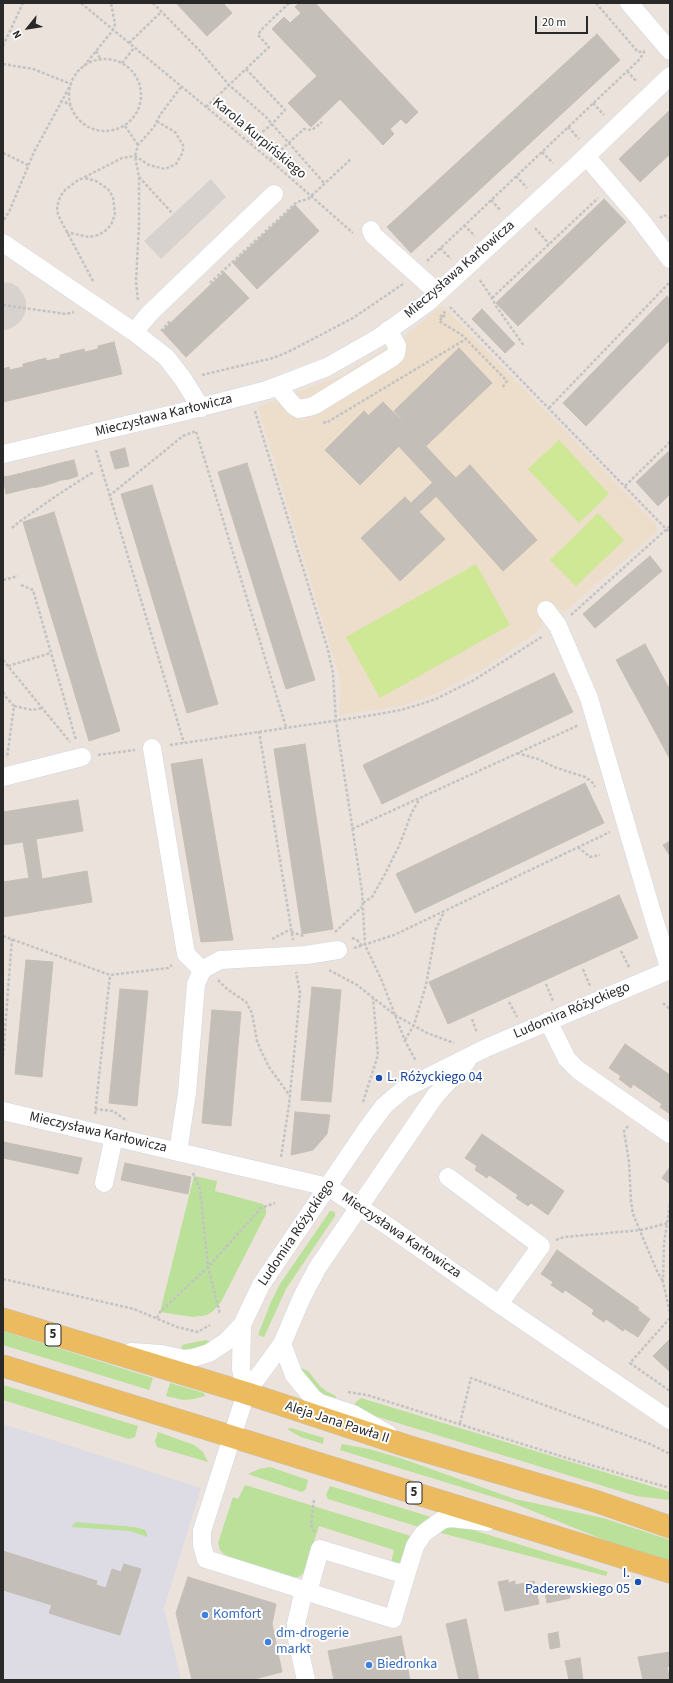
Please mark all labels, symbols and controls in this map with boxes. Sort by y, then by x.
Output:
north arrow [8,8,48,48]
scale bar [537,8,590,34]
text: 20 m [542,14,566,31]
text: N [9,27,26,41]
street label: Karola Kurpińskiego [209,95,309,183]
street label: Mieczysława Karłowicza [401,218,519,322]
street label: Mieczysława Karłowicza [94,391,234,441]
street label: Ludomira Różyckiego [511,979,633,1043]
place label: L. Różyckiego 04 [387,1070,483,1086]
marker: L. Różyckiego 04 [374,1073,384,1083]
street label: Mieczysława Karłowicza [28,1109,168,1157]
street label: Ludomira Różyckiego [255,1177,339,1289]
street label: Mieczysława Karłowicza [338,1190,464,1282]
road number: 5 [45,1324,61,1346]
street label: Aleja Jana Pawła II [283,1398,391,1448]
road number: 5 [406,1482,422,1504]
place label: I. Paderewskiego 05 [525,1566,630,1598]
marker: I. Paderewskiego 05 [633,1577,643,1587]
place label: Komfort [213,1607,261,1623]
marker: Komfort [200,1610,210,1620]
place label: dm-drogerie markt [276,1626,349,1658]
marker: dm-drogerie markt [263,1637,273,1647]
place label: Biedronka [377,1657,437,1673]
marker: Biedronka [364,1660,374,1670]

